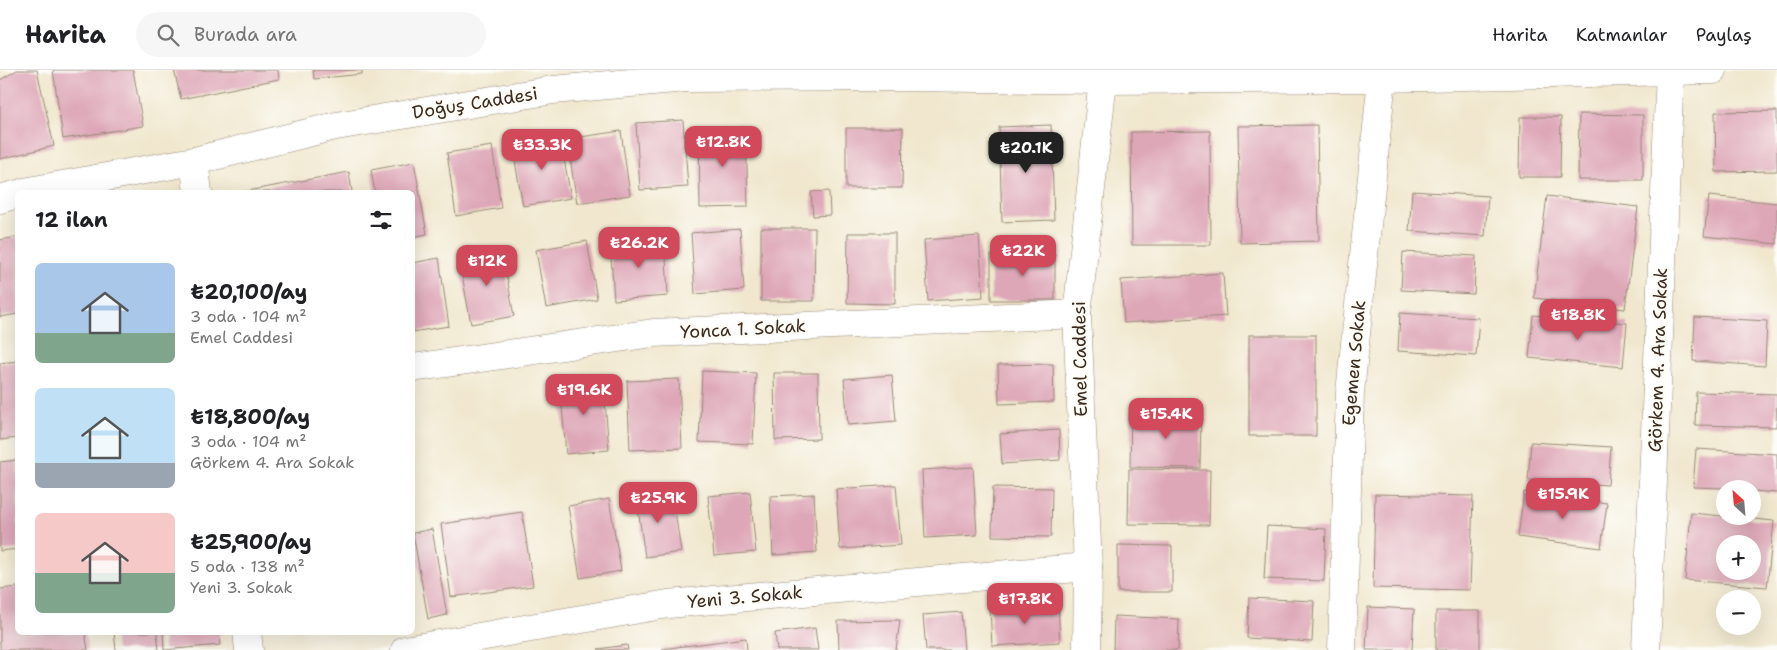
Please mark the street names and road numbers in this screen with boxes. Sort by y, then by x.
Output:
street label: Doğuş Caddesi [411,81,539,125]
street label: Görkem 4. Ara Sokak [1643,267,1673,453]
street label: Egemen Sokak [1337,299,1371,427]
street label: Emel Caddesi [1067,301,1093,417]
street label: Yonca 1. Sokak [679,314,807,344]
street label: Yeni 3. Sokak [686,580,804,614]

